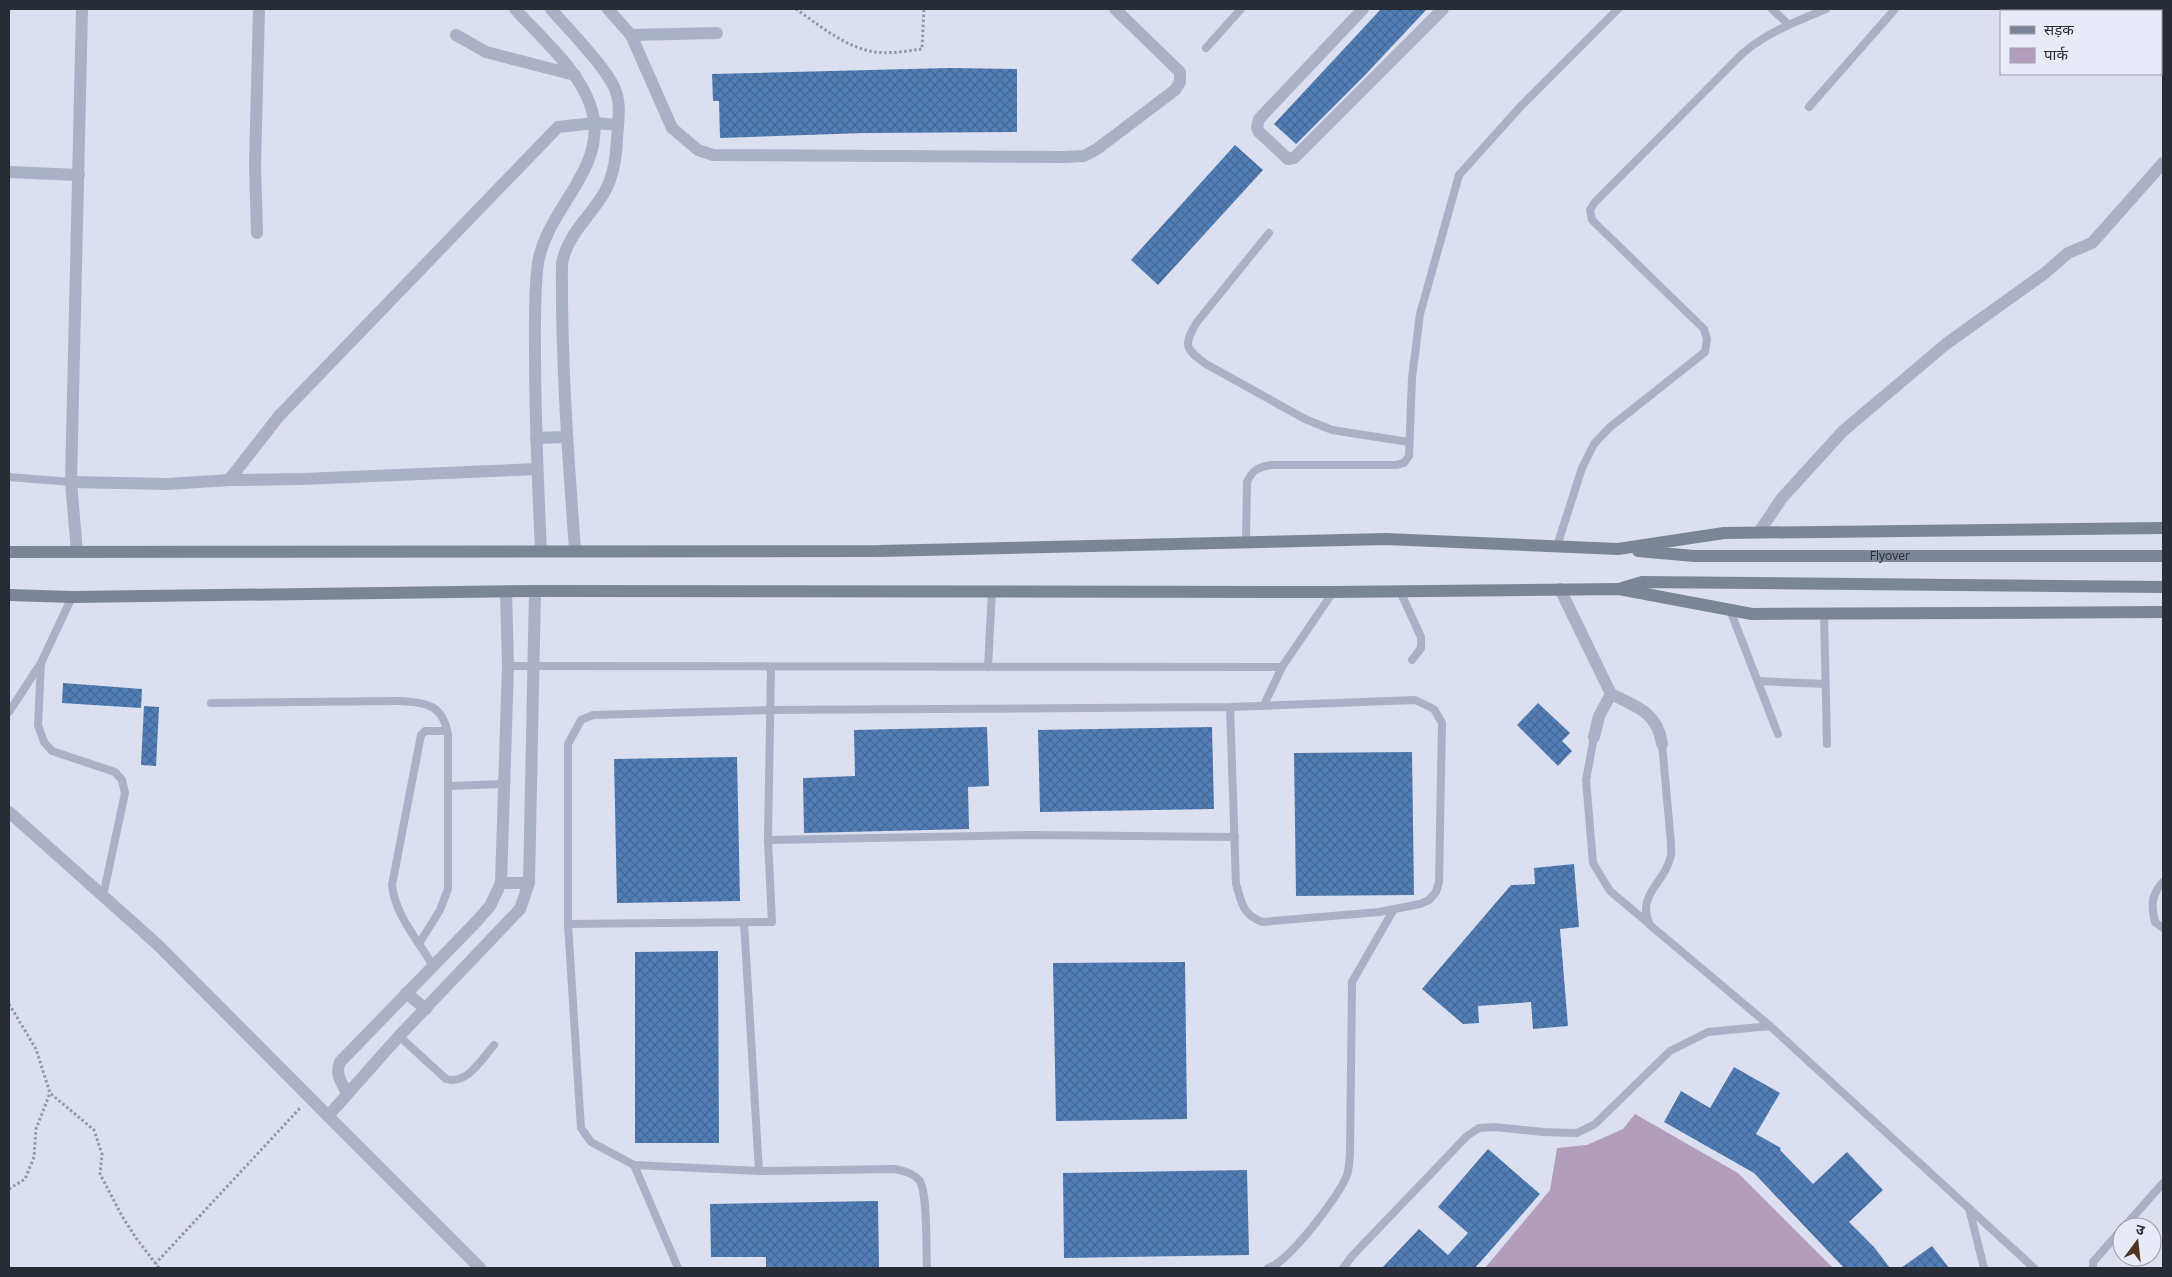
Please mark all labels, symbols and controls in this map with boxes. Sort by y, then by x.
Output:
legend [2000,10,2162,75]
text: सड़क [2044,19,2074,39]
text: पार्क [2044,44,2068,64]
street label: Flyover [1870,547,1910,564]
north arrow [2112,1217,2162,1267]
text: उ [2134,1219,2148,1239]

